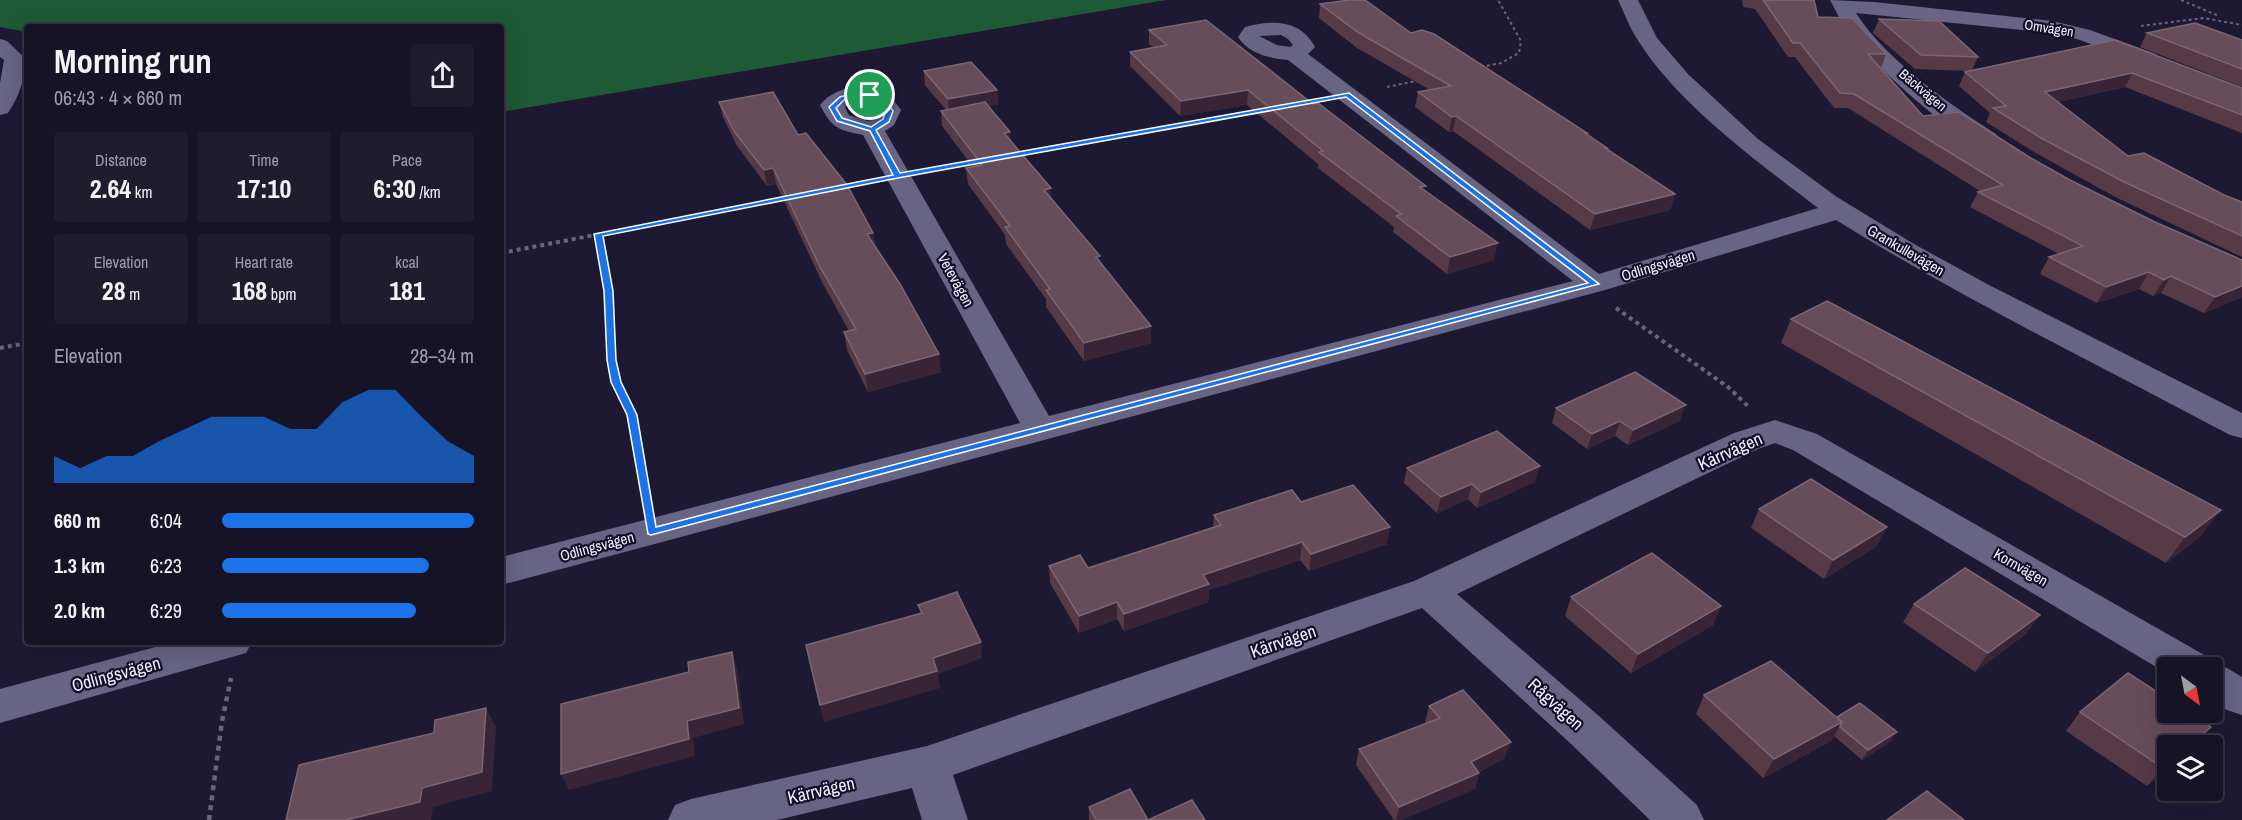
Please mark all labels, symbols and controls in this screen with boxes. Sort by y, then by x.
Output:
street label: Omvägen [2023,15,2075,41]
text: Morning run [54,39,212,83]
button: share [411,44,474,107]
street label: Bäckvägen [1895,65,1951,115]
pin [844,69,895,120]
icon: arrive [853,78,886,111]
text: 06:43 · 4 × 660 m [54,84,182,111]
text: Distance [95,149,147,171]
text: Time [249,149,279,171]
text: Pace [392,149,422,171]
text: 2.64 [90,171,131,206]
text: 17:10 [237,171,291,206]
text: 6:30 [373,171,416,206]
text: km [131,181,152,203]
text: /km [416,181,441,203]
street label: Grankullevägen [1863,219,1949,281]
street label: Odlingsvägen [1619,244,1697,286]
street label: Vetevägen [933,249,979,311]
text: Elevation [94,251,148,273]
text: Heart rate [235,251,293,273]
text: kcal [395,251,419,273]
text: 28 [102,273,126,308]
text: 168 [232,273,267,308]
text: 181 [389,273,425,308]
text: m [126,283,140,305]
text: bpm [267,283,296,305]
text: Elevation [54,342,122,369]
text: 28–34 m [410,342,474,369]
street label: Kärrvägen [1694,426,1766,476]
text: 660 m [54,507,101,534]
text: 6:04 [150,507,182,534]
street label: Odlingsvägen [558,526,636,566]
street label: Kornvägen [1990,543,2052,591]
text: 1.3 km [54,552,105,579]
text: 6:23 [150,552,182,579]
text: 2.0 km [54,597,105,624]
text: 6:29 [150,597,182,624]
street label: Kärrvägen [1247,618,1319,664]
street label: Odlingsvägen [69,650,163,698]
north arrow [2157,657,2223,723]
map controls [2157,657,2223,801]
street label: Rågvägen [1523,672,1589,736]
button: layers [2157,735,2223,801]
street label: Kärrvägen [785,770,857,810]

